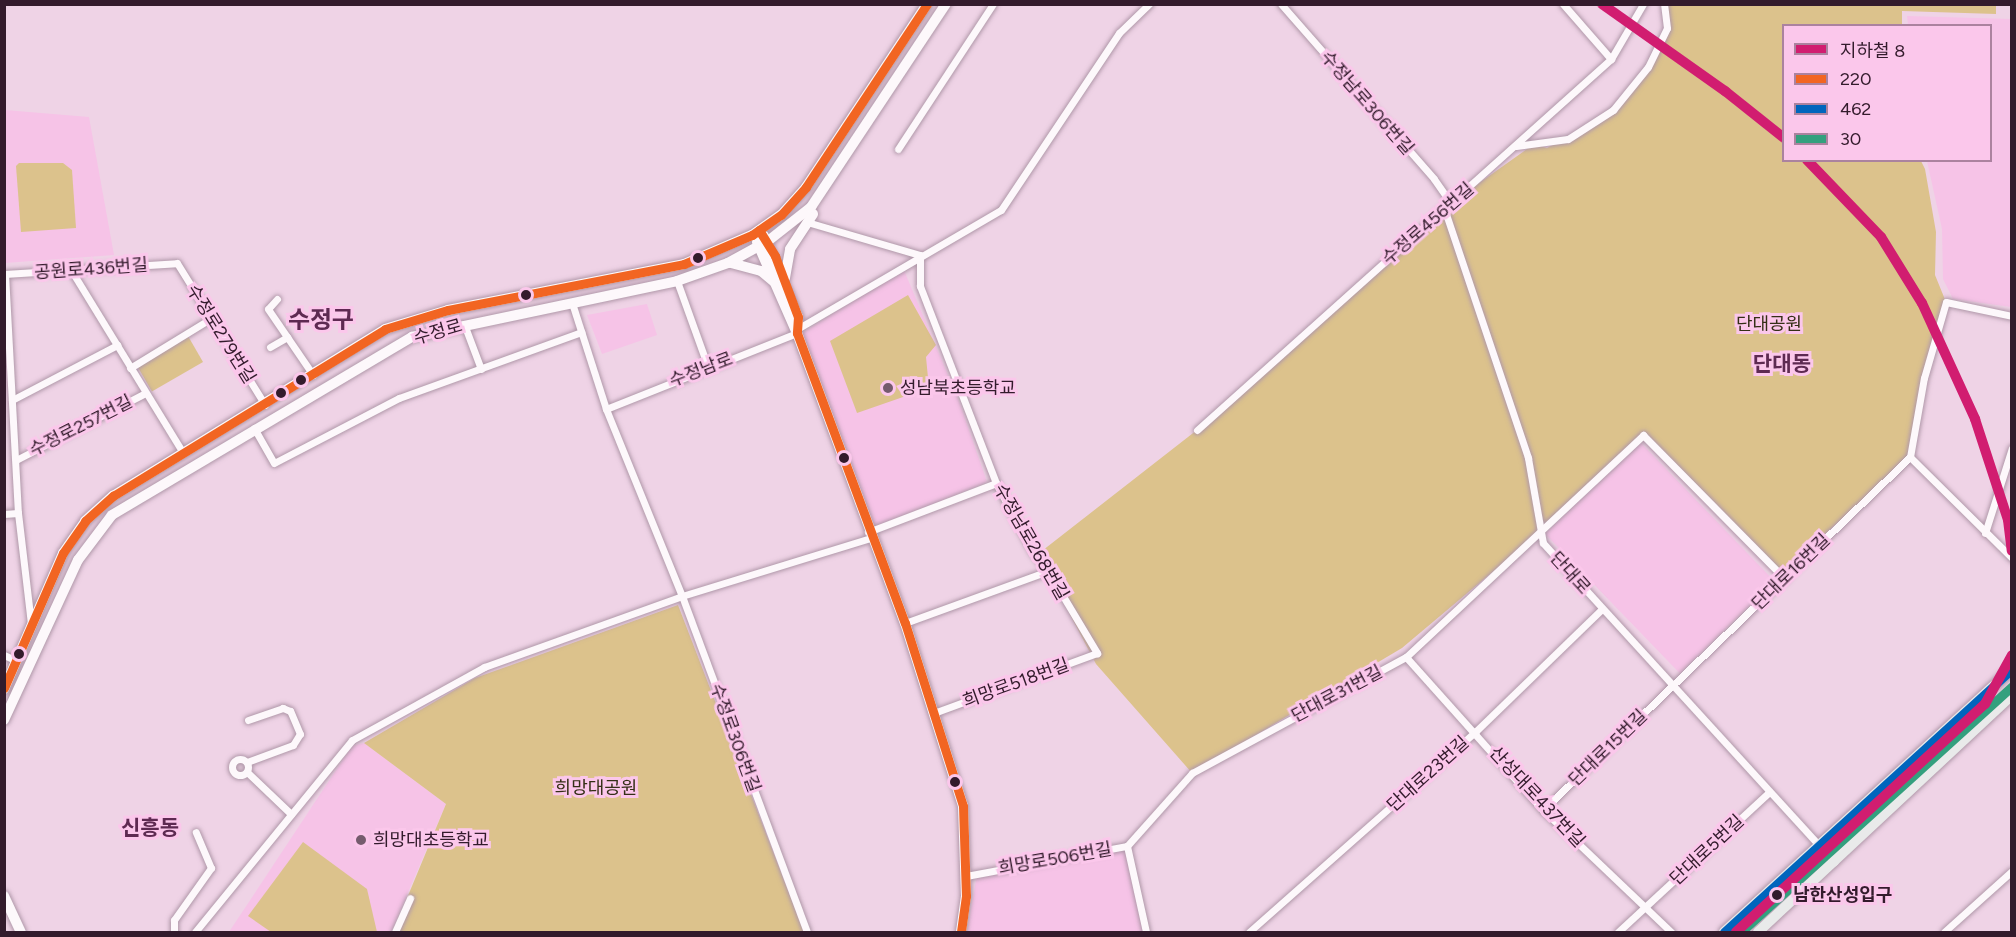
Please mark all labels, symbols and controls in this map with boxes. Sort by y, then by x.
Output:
legend [1782,24,1992,162]
text: 지하철 8 [1840,40,1905,62]
street label: 수정남로306번길 [1316,47,1418,159]
text: 220 [1840,68,1872,90]
text: 462 [1840,98,1871,120]
text: 30 [1840,128,1861,150]
street label: 수정로456번길 [1378,178,1478,270]
unlabelled marker [692,252,704,264]
street label: 공원로436번길 [33,254,149,284]
street label: 수정로279번길 [182,280,260,388]
unlabelled marker [520,289,532,301]
district label: 수정구 [288,306,354,334]
park label: 단대공원 [1736,313,1802,335]
street label: 수정로 [411,315,465,349]
street label: 수정남로 [666,348,736,392]
district label: 단대동 [1753,351,1811,377]
unlabelled marker [295,374,307,386]
place label: 성남북초등학교 [900,377,1016,399]
marker: 성남북초등학교 [881,381,895,395]
unlabelled marker [275,387,287,399]
street label: 수정로257번길 [26,391,136,461]
unlabelled marker [838,452,850,464]
street label: 수정남로268번길 [989,480,1073,604]
street label: 단대로16번길 [1747,529,1835,615]
street label: 단대로 [1545,547,1595,599]
unlabelled marker [13,648,25,660]
street label: 희망로518번길 [960,654,1072,712]
street label: 단대로31번길 [1288,661,1386,727]
street label: 수정로306번길 [705,681,765,795]
street label: 단대로15번길 [1564,705,1652,791]
street label: 단대로23번길 [1383,732,1473,816]
street label: 산성대로437번길 [1485,742,1589,852]
unlabelled marker [949,776,961,788]
park label: 희망대공원 [555,777,637,799]
street label: 단대로5번길 [1666,810,1748,890]
district label: 신흥동 [121,815,179,841]
place label: 희망대초등학교 [373,829,489,851]
marker: 희망대초등학교 [354,833,368,847]
street label: 희망로506번길 [997,838,1113,880]
marker: 남한산성입구 [1766,884,1788,906]
place label: 남한산성입구 [1793,884,1892,906]

